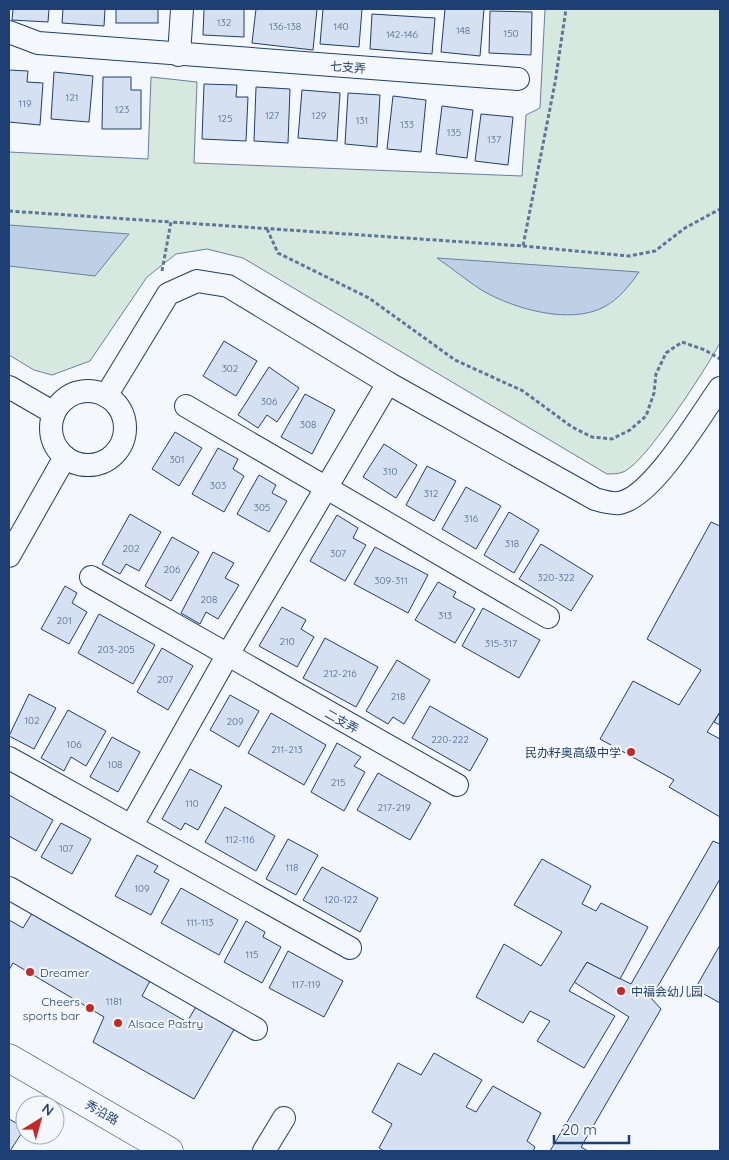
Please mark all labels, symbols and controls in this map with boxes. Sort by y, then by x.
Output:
house number: 132 [217,16,232,29]
house number: 136-138 [269,20,301,33]
house number: 140 [334,20,348,33]
house number: 148 [456,24,470,37]
house number: 150 [503,27,519,40]
house number: 142-146 [386,28,419,41]
street label: 七支弄 [330,58,366,76]
house number: 121 [66,91,78,104]
house number: 119 [19,97,32,110]
house number: 123 [115,103,129,116]
house number: 127 [265,109,279,122]
house number: 129 [312,109,327,122]
house number: 125 [218,112,232,125]
house number: 131 [356,114,368,127]
house number: 133 [400,118,414,131]
house number: 135 [447,126,461,139]
house number: 137 [487,133,501,146]
house number: 302 [222,362,239,375]
house number: 306 [261,395,278,408]
house number: 308 [300,418,316,431]
house number: 301 [170,453,184,466]
house number: 310 [383,465,397,478]
house number: 303 [210,479,226,492]
house number: 312 [424,487,439,500]
house number: 305 [254,501,270,514]
house number: 316 [464,512,479,525]
house number: 318 [505,537,519,550]
house number: 202 [122,542,140,555]
house number: 307 [330,547,346,560]
house number: 206 [164,563,181,576]
house number: 320-322 [538,571,575,584]
house number: 309-311 [374,574,408,587]
house number: 208 [201,593,217,606]
house number: 313 [438,609,452,622]
house number: 201 [56,614,72,627]
house number: 210 [279,635,295,648]
house number: 315-317 [485,637,517,650]
house number: 203-205 [97,643,135,656]
house number: 212-216 [323,667,357,680]
house number: 207 [157,673,173,686]
house number: 218 [391,690,405,703]
street label: 二支弄 [323,706,361,736]
house number: 102 [24,714,40,727]
house number: 209 [226,715,244,728]
house number: 220-222 [431,733,469,746]
house number: 106 [66,738,82,751]
house number: 211-213 [271,743,303,756]
place label: 民办籽奥高级中学 [525,745,621,760]
marker: 民办籽奥高级中学 [625,746,637,758]
house number: 108 [107,758,123,771]
house number: 215 [331,776,345,789]
house number: 110 [185,797,199,810]
house number: 217-219 [377,801,411,814]
house number: 112-116 [225,833,255,846]
house number: 107 [59,842,73,855]
house number: 118 [286,861,298,874]
house number: 109 [134,882,150,895]
house number: 120-122 [324,893,358,906]
house number: 111-113 [186,916,214,929]
house number: 115 [246,948,258,961]
place label: Dreamer [40,965,90,980]
marker: Dreamer [24,966,36,978]
house number: 117-119 [292,978,321,991]
place label: 中福会幼儿园 [631,984,703,999]
marker: 中福会幼儿园 [615,985,627,997]
place label: Cheers sports bar [23,994,80,1023]
house number: 1181 [106,995,122,1008]
marker: Cheers sports bar [84,1002,96,1014]
place label: Alsace Pastry [128,1016,203,1031]
marker: Alsace Pastry [112,1017,124,1029]
north arrow [15,1095,65,1145]
street label: 秀沿路 [83,1097,121,1127]
text: N [38,1099,57,1120]
scale bar [554,1112,629,1144]
text: 20 m [562,1120,597,1139]

